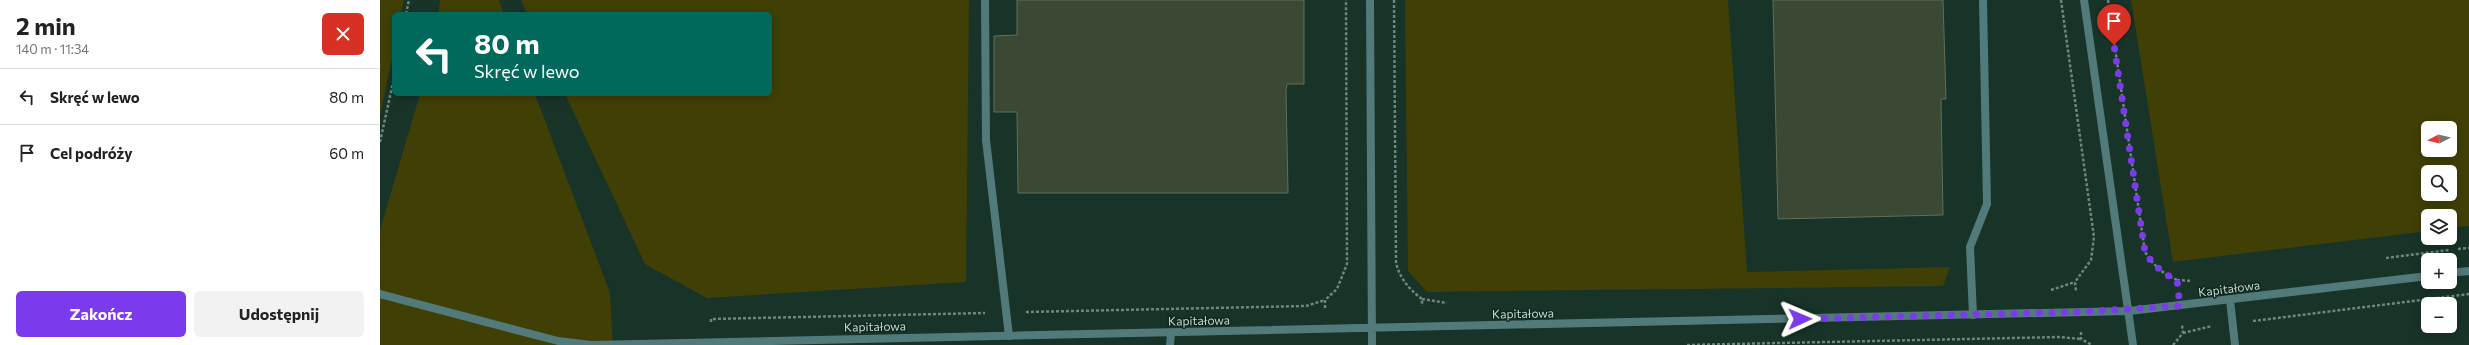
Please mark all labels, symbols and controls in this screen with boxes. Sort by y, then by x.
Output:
pin [2097,4,2131,45]
icon: arrive [2103,10,2125,32]
text: 2 min [16,11,76,40]
button: close [322,13,364,55]
text: 80 m [474,26,540,60]
icon: left [408,28,460,80]
text: 140 m · 11:34 [16,41,89,57]
text: Skręć w lewo [474,60,580,82]
icon: left [16,86,38,108]
text: Skręć w lewo [50,88,140,106]
text: 80 m [329,88,364,106]
north arrow [2421,121,2457,157]
map controls [2421,121,2457,333]
icon: arrive [16,142,38,164]
text: Cel podróży [50,144,133,162]
text: 60 m [329,144,364,162]
button: search [2421,165,2457,201]
button: layers [2421,209,2457,245]
button: + [2421,253,2457,289]
street label: Kapitałowa [2197,277,2261,299]
button: Zakończ [16,291,186,337]
button: Udostępnij [194,291,364,337]
button: − [2421,297,2457,333]
position arrow [1779,298,1821,340]
street label: Kapitałowa [1492,305,1554,321]
street label: Kapitałowa [1168,312,1230,328]
street label: Kapitałowa [844,318,906,334]

